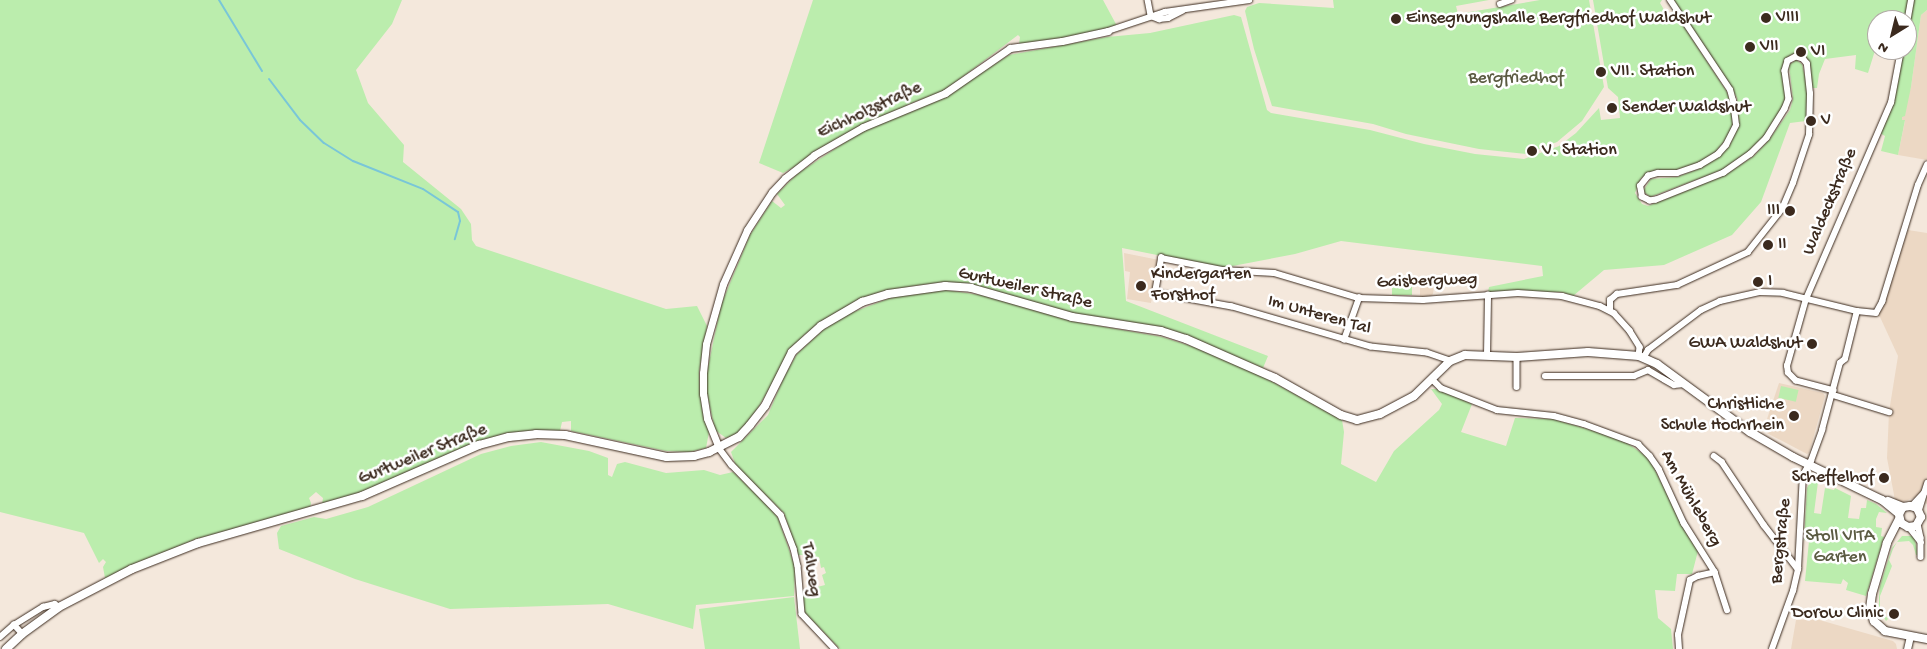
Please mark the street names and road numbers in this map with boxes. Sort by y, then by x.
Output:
street label: Eichholzstraße [815,77,925,145]
street label: Waldeckstraße [1799,145,1863,259]
street label: Gurtweiler Straße [956,263,1094,315]
street label: Gaisbergweg [1376,269,1478,295]
street label: Im Unteren Tal [1265,291,1373,341]
street label: Gurtweiler Straße [356,419,490,491]
street label: Am Mühleberg [1655,447,1725,551]
street label: Bergstraße [1767,497,1797,585]
street label: Talweg [795,541,825,599]

